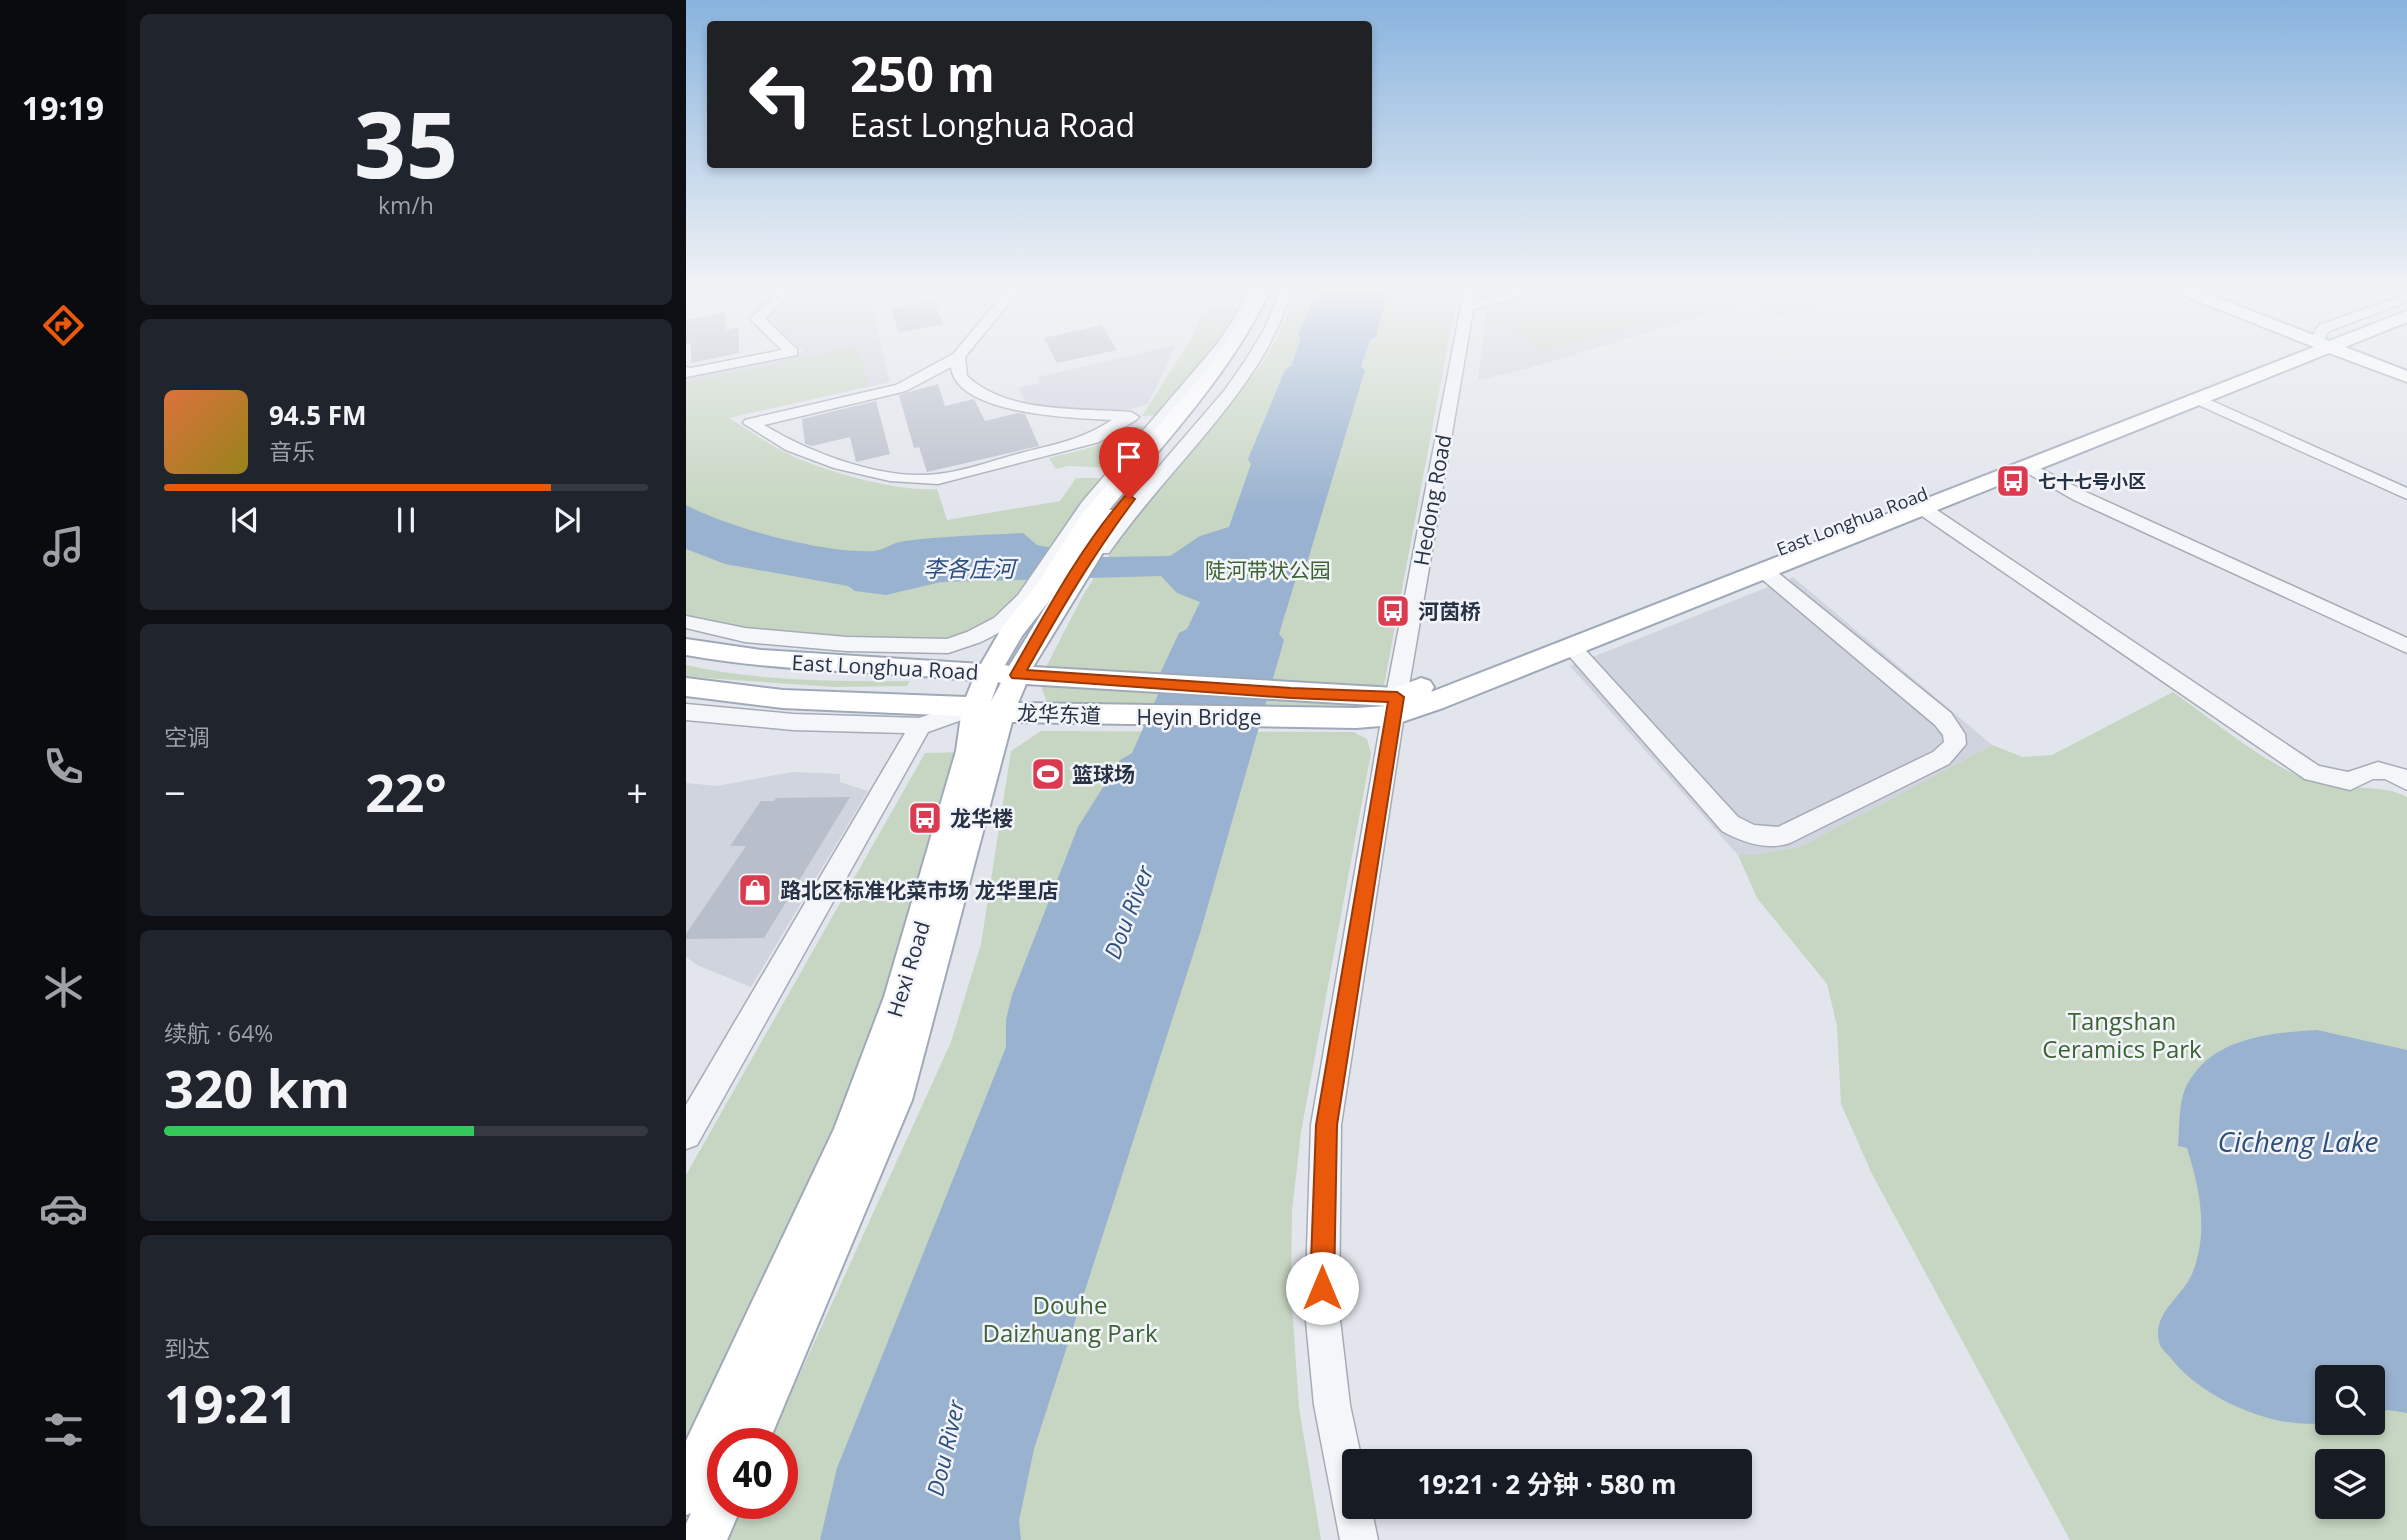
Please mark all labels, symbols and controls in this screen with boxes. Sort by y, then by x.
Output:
text: 250 m [850,40,995,106]
icon: left [735,49,826,140]
text: 35 [354,81,458,205]
text: 19:19 [22,86,104,129]
text: East Longhua Road [850,103,1135,146]
text: km/h [378,189,434,221]
icon: directions [39,301,88,350]
text: 94.5 FM [269,397,367,433]
pin [1099,427,1159,499]
street label: Hedong Road [1407,432,1457,568]
text: 音乐 [269,435,315,467]
icon: arrive [1110,438,1148,476]
bus stop icon: 七十七号小区 [1994,462,2032,500]
place label: 七十七号小区 [2038,469,2146,493]
street label: East Longhua Road [1773,481,1931,561]
icon: previous [226,501,264,539]
icon: pause [387,501,425,539]
icon: next [548,501,586,539]
icon: music [39,522,88,571]
water label: 李各庄河 [923,552,1019,584]
park label: 陡河带状公园 [1205,556,1331,584]
bus stop icon: 河茵桥 [1374,592,1412,630]
place label: 河茵桥 [1418,597,1481,625]
street label: East Longhua Road [791,648,979,686]
street label: 龙华东道 [1017,699,1101,729]
street label: Heyin Bridge [1137,703,1261,731]
text: 空调 [164,721,210,753]
icon: phone [39,742,88,791]
sports icon: 篮球场 [1029,755,1067,793]
text: 22° [365,756,447,827]
place label: 篮球场 [1072,760,1135,788]
text: − [164,766,186,818]
text: + [626,766,648,818]
bus stop icon: 龙华楼 [906,799,944,837]
place label: 龙华楼 [950,804,1013,832]
water label: Dou River [1096,860,1161,963]
shop icon: 路北区标准化菜市场 龙华里店 [736,871,774,909]
place label: 路北区标准化菜市场 龙华里店 [780,876,1058,904]
street label: Hexi Road [880,918,936,1020]
icon: climate [39,963,88,1012]
park label: Tangshan Ceramics Park [2042,1004,2202,1065]
text: 续航 · 64% [164,1017,273,1049]
text: 320 km [164,1052,350,1123]
water label: Cicheng Lake [2217,1122,2379,1160]
icon: car [39,1184,88,1233]
position arrow [1285,1251,1359,1325]
park label: Douhe Daizhuang Park [982,1288,1158,1349]
text: 到达 [164,1332,210,1364]
map controls [2315,1365,2385,1519]
button: search [2315,1365,2385,1435]
text: 19:21 [164,1367,298,1438]
water label: Dou River [918,1396,972,1499]
icon: filters [39,1405,88,1454]
speed limit sign: 40 [707,1428,798,1519]
button: layers [2315,1449,2385,1519]
text: 19:21 · 2 分钟 · 580 m [1417,1466,1677,1502]

